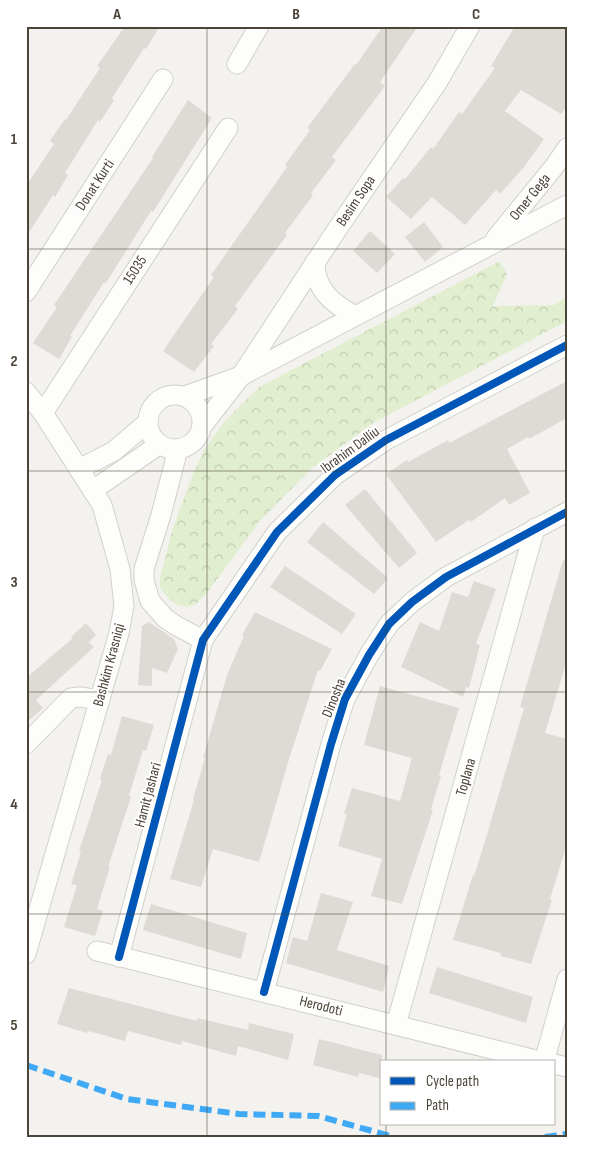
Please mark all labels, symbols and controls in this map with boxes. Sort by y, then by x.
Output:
text: A [112,5,121,24]
text: B [292,5,300,24]
text: C [472,5,480,24]
text: 1 [11,130,18,149]
street label: Donat Kurti [71,156,119,214]
street label: Omer Gega [505,170,555,224]
street label: Besim Sopa [332,172,380,230]
street label: 15035 [119,252,151,288]
text: 2 [10,352,18,371]
street label: Ibrahim Dalliu [317,422,383,478]
text: 3 [10,573,18,592]
street label: Bashkim Krasniqi [89,621,129,709]
street label: Dinosha [318,676,350,720]
street label: Toplana [452,756,480,798]
street label: Hamit Jashari [130,760,166,829]
text: 4 [10,795,18,814]
street label: Herodoti [297,991,345,1021]
text: 5 [10,1016,18,1035]
legend [380,1060,556,1126]
text: Cycle path [426,1072,479,1091]
text: Path [426,1096,449,1115]

